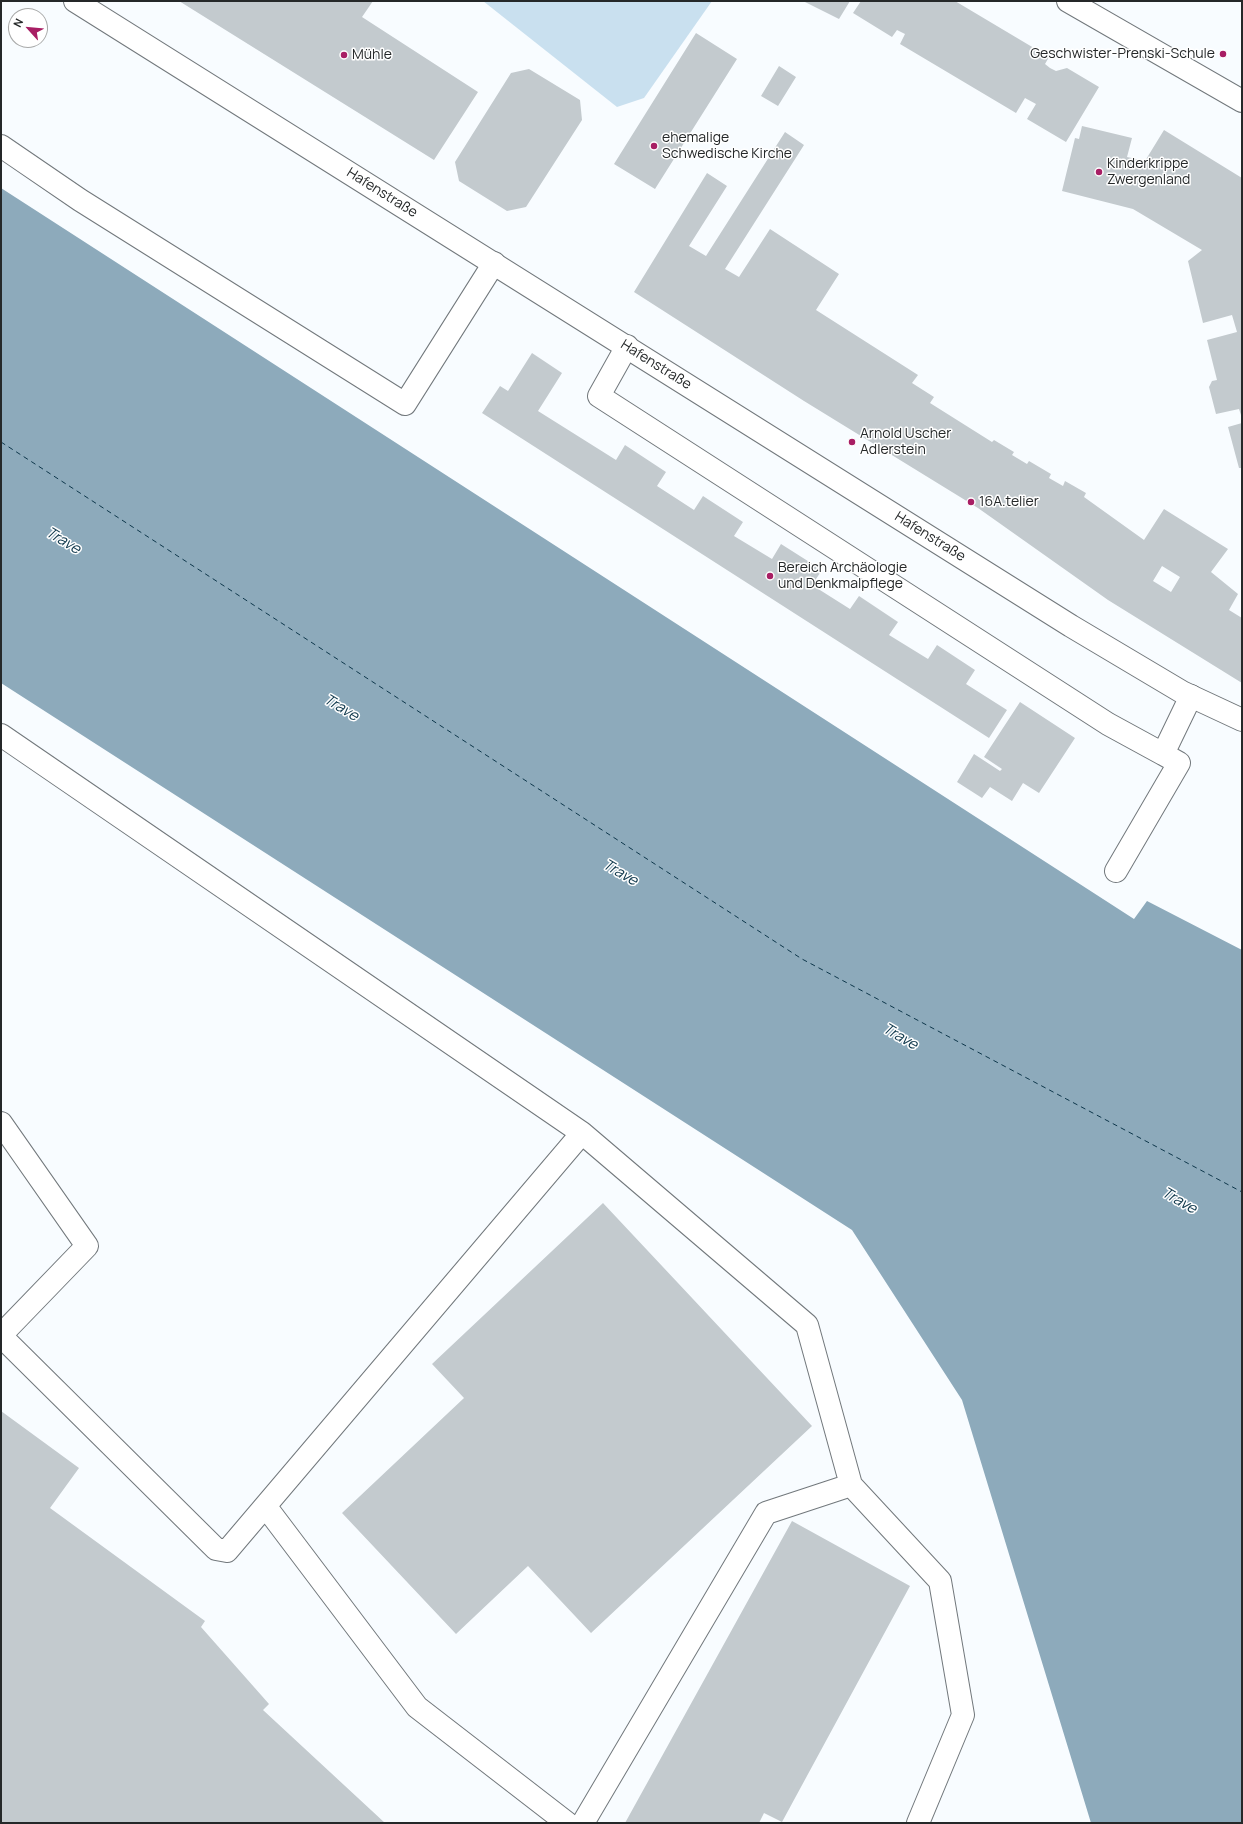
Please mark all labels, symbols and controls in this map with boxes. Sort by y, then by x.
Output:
north arrow [8,8,48,48]
text: N [9,16,26,30]
place label: Geschwister-Prenski-Schule [1030,46,1215,62]
place label: Mühle [352,47,392,63]
marker: Geschwister-Prenski-Schule [1218,49,1228,59]
marker: Mühle [339,50,349,60]
place label: ehemalige Schwedische Kirche [662,130,792,162]
marker: ehemalige Schwedische Kirche [649,141,659,151]
place label: Kinderkrippe Zwergenland [1107,156,1190,188]
street label: Hafenstraße [343,165,421,221]
marker: Kinderkrippe Zwergenland [1094,167,1104,177]
street label: Hafenstraße [617,337,695,393]
place label: Arnold Uscher Adlerstein [860,426,951,458]
marker: Arnold Uscher Adlerstein [847,437,857,447]
place label: 16A.telier [979,494,1039,510]
marker: 16A.telier [966,497,976,507]
street label: Hafenstraße [891,509,969,565]
water label: Trave [42,524,84,558]
place label: Bereich Archäologie und Denkmalpflege [778,560,907,592]
marker: Bereich Archäologie und Denkmalpflege [765,571,775,581]
water label: Trave [320,691,362,725]
water label: Trave [599,856,641,890]
water label: Trave [879,1020,921,1054]
water label: Trave [1158,1184,1200,1218]

